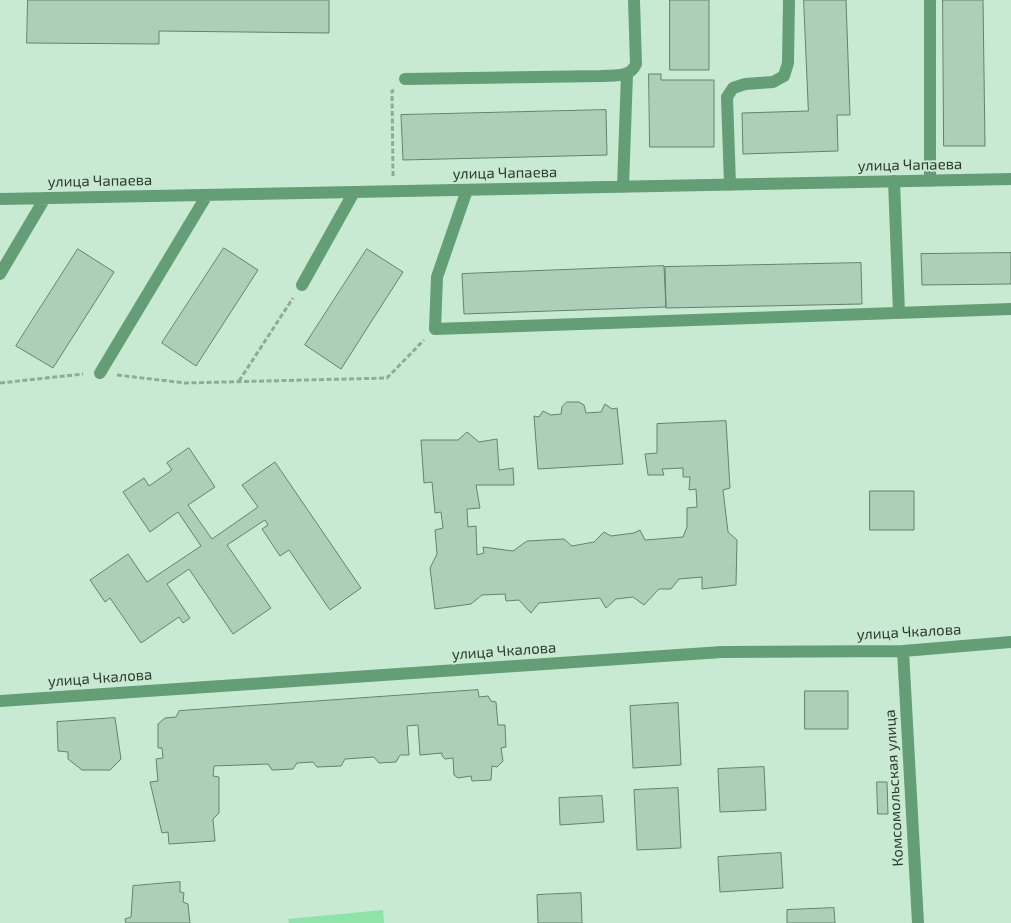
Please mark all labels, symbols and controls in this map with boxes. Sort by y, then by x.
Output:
street label: улица Чапаева [858,155,962,175]
street label: улица Чапаева [453,163,557,183]
street label: улица Чапаева [48,171,152,191]
street label: улица Чкалова [856,620,962,644]
street label: улица Чкалова [451,638,557,664]
street label: улица Чкалова [47,665,153,691]
street label: Комсомольская улица [881,709,907,867]

